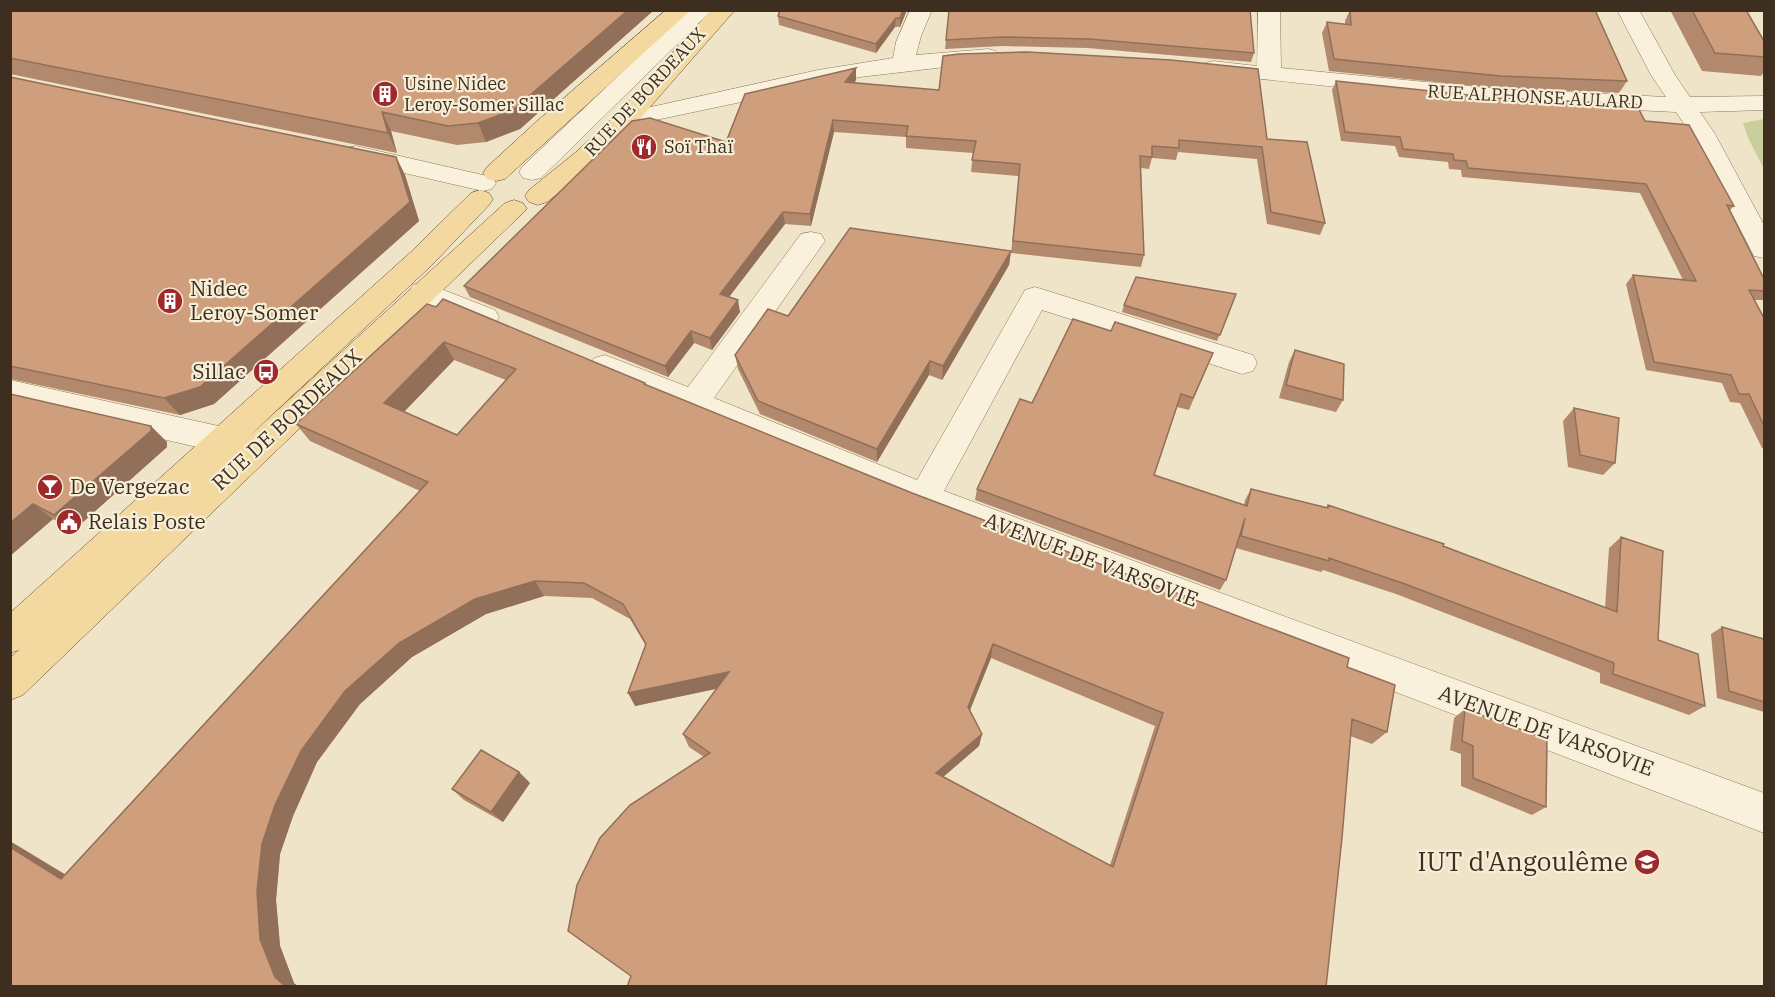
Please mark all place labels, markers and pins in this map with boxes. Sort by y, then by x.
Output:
place label: Usine Nidec Leroy-Somer Sillac [404,72,564,116]
building icon: Usine Nidec Leroy-Somer Sillac [370,79,400,109]
restaurant icon: Soï Thaï [629,132,659,162]
place label: Soï Thaï [664,135,733,158]
place label: Nidec Leroy-Somer [190,274,319,326]
building icon: Nidec Leroy-Somer [155,286,185,316]
place label: Sillac [192,357,246,385]
bus stop icon: Sillac [251,357,281,387]
bar icon: De Vergezac [35,472,65,502]
place label: De Vergezac [70,472,190,500]
public building icon: Relais Poste [54,507,84,537]
place label: Relais Poste [88,507,206,535]
place label: IUT d'Angoulême [1418,844,1628,878]
school or university icon: IUT d'Angoulême [1632,847,1662,877]

